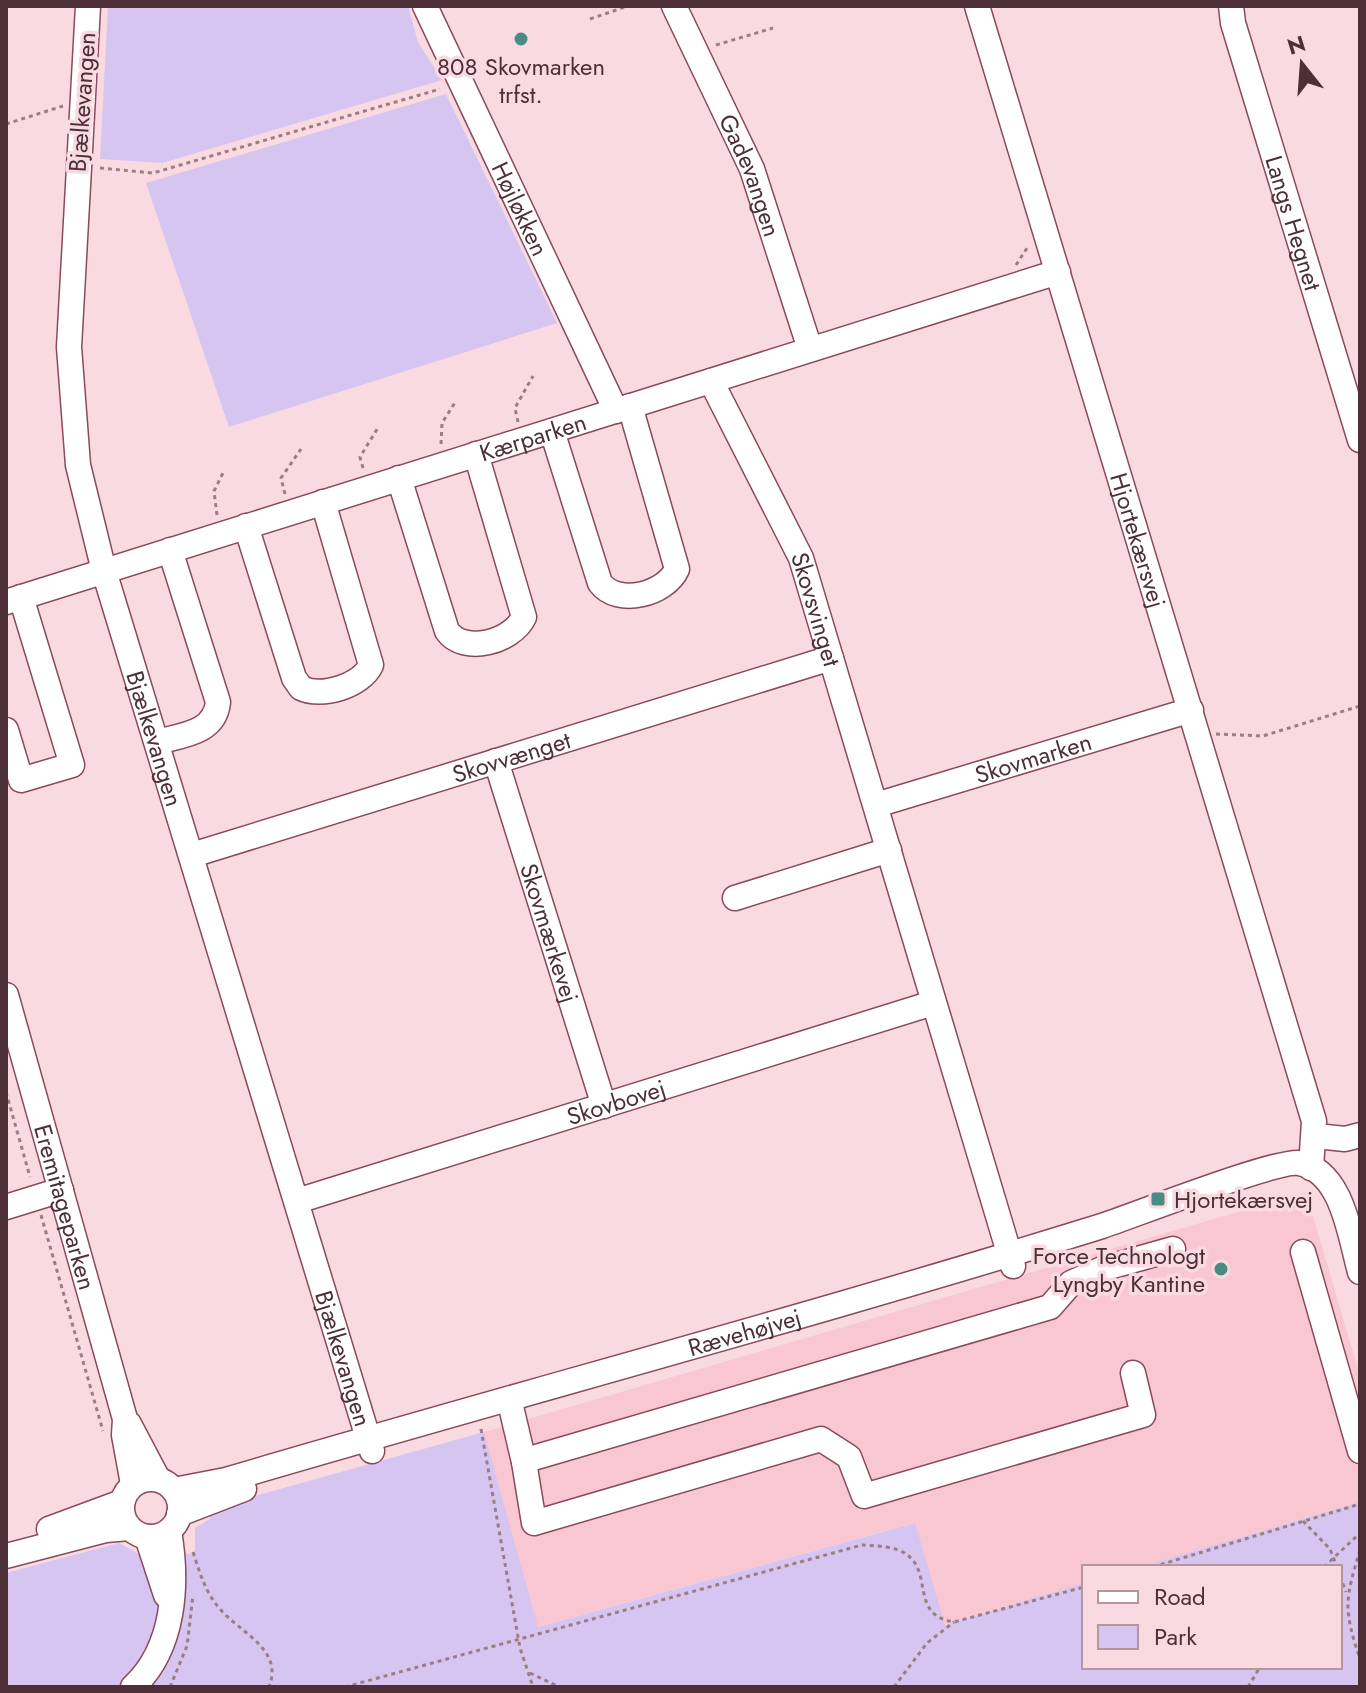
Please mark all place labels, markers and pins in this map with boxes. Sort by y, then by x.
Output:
marker: 808 Skovmarken trfst. [512,30,530,48]
place label: 808 Skovmarken trfst. [437,49,605,112]
place label: Hjortekærsvej [1174,1182,1313,1217]
marker: Hjortekærsvej [1149,1190,1167,1208]
place label: Force Technologt Lyngby Kantine [1033,1238,1205,1301]
marker: Force Technologt Lyngby Kantine [1212,1260,1230,1278]

